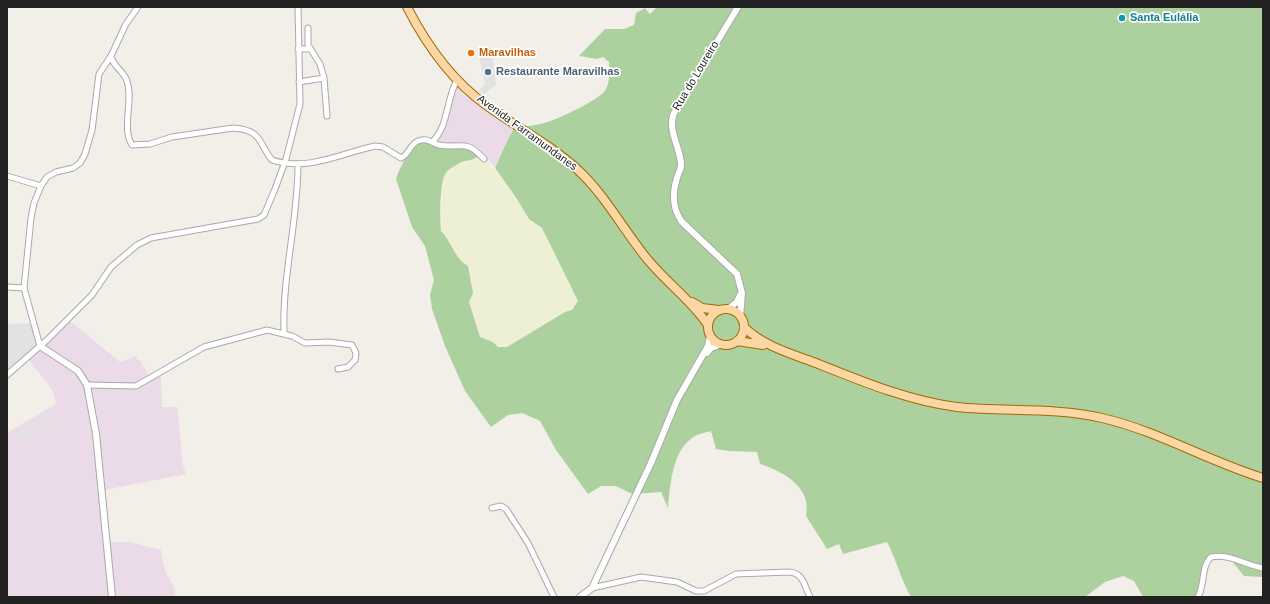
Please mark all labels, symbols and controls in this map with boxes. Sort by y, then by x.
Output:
place label: Santa Eulália [1130,11,1198,25]
marker: Santa Eulália [1117,13,1127,23]
street label: Rua do Loureiro [670,39,722,113]
place label: Maravilhas [479,46,536,60]
marker: Maravilhas [466,48,476,58]
place label: Restaurante Maravilhas [496,65,619,79]
marker: Restaurante Maravilhas [483,67,493,77]
street label: Avenida Farramundanes [474,92,580,174]

